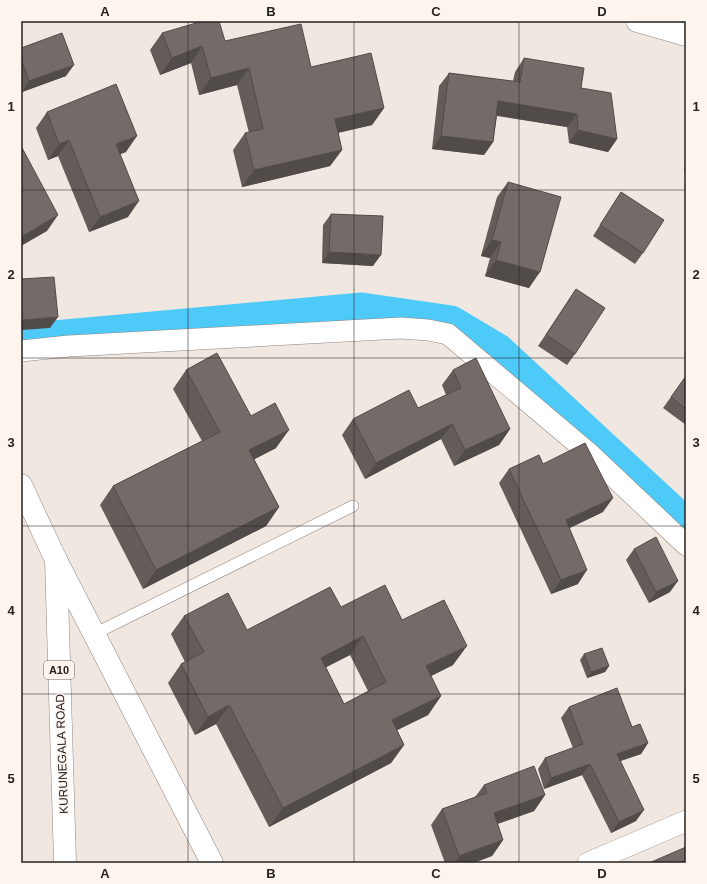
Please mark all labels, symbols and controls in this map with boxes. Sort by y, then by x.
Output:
text: A [100,4,110,19]
text: B [266,4,276,19]
text: C [431,4,441,19]
text: D [597,4,607,19]
text: 1 [7,99,15,114]
text: 1 [692,99,700,114]
text: 2 [7,267,15,282]
text: 2 [692,267,700,282]
text: 3 [7,435,15,450]
text: 3 [692,435,700,450]
text: 4 [7,603,15,618]
text: 4 [692,603,700,618]
road number: A10 [44,661,74,679]
street label: KURUNEGALA ROAD [53,693,71,814]
text: 5 [7,771,15,786]
text: 5 [692,771,700,786]
text: A [100,866,110,881]
text: B [266,866,276,881]
text: C [431,866,441,881]
text: D [597,866,607,881]

